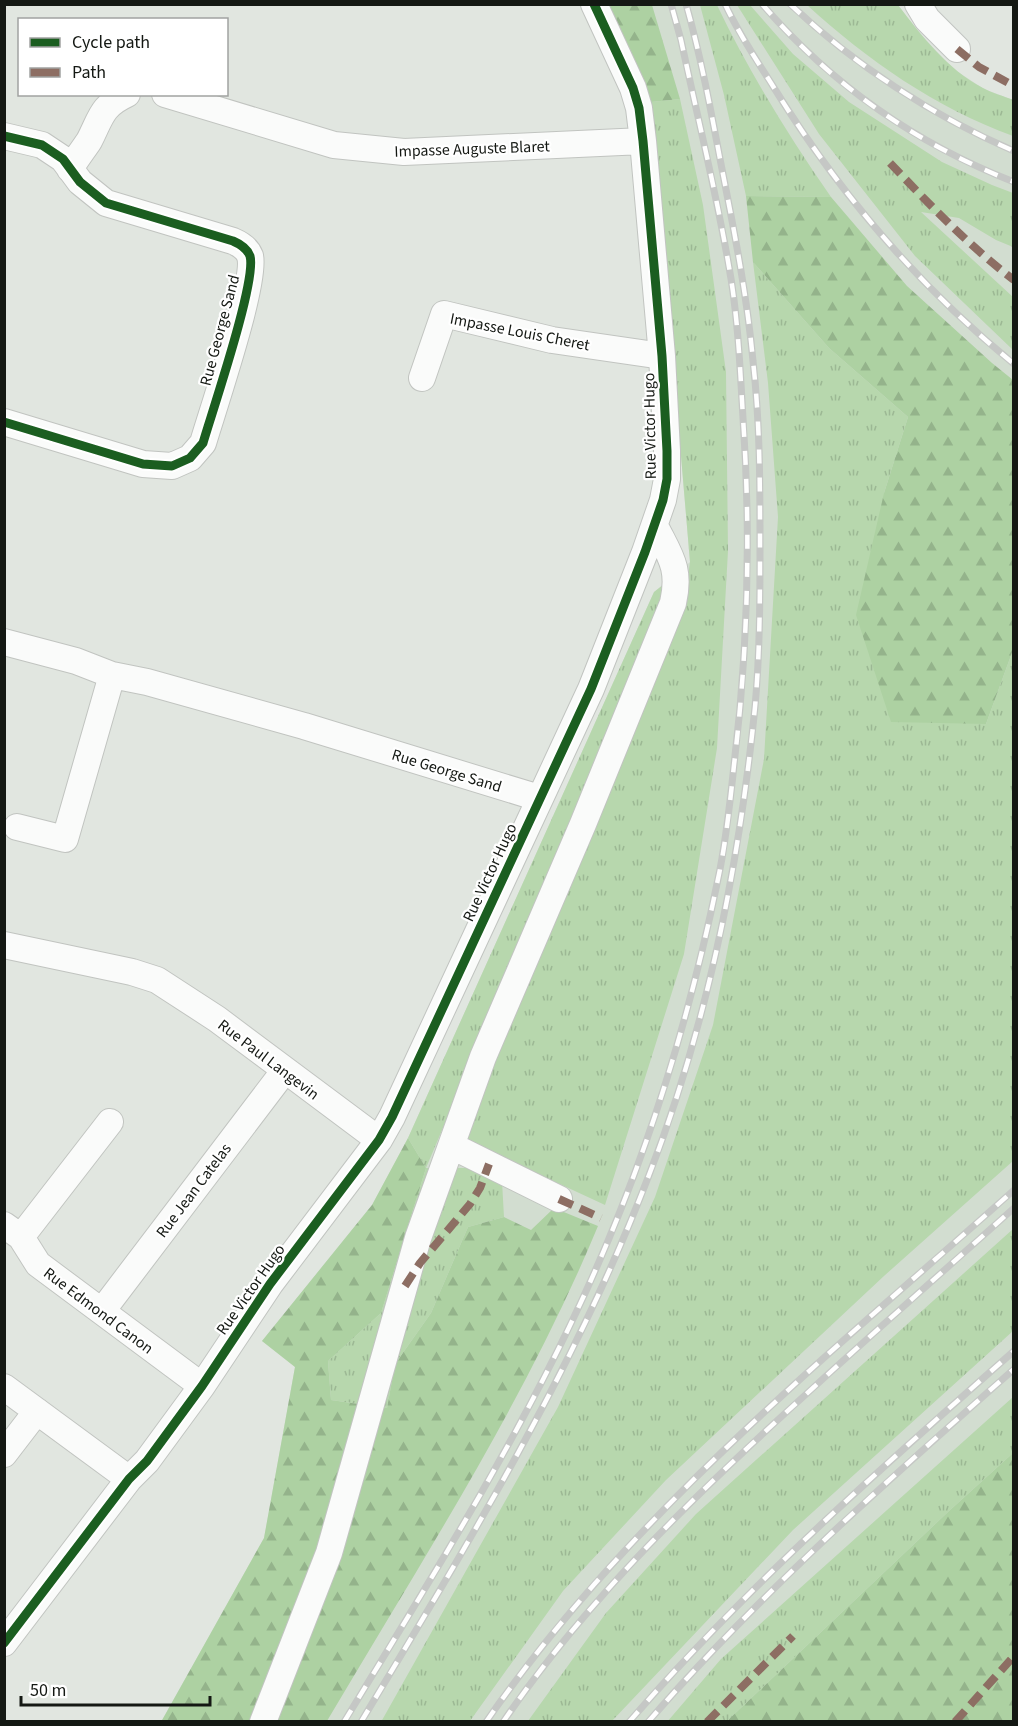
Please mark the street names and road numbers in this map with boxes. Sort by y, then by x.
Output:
street label: Impasse Auguste Blaret [394,135,551,163]
street label: Rue George Sand [195,272,245,388]
street label: Impasse Louis Cheret [448,308,592,356]
street label: Rue Victor Hugo [638,373,662,479]
street label: Rue George Sand [389,744,504,798]
street label: Rue Victor Hugo [457,819,522,925]
street label: Rue Paul Langevin [213,1014,324,1105]
street label: Rue Jean Catelas [151,1139,237,1242]
street label: Rue Victor Hugo [211,1240,290,1340]
street label: Rue Edmond Canon [39,1262,158,1359]

